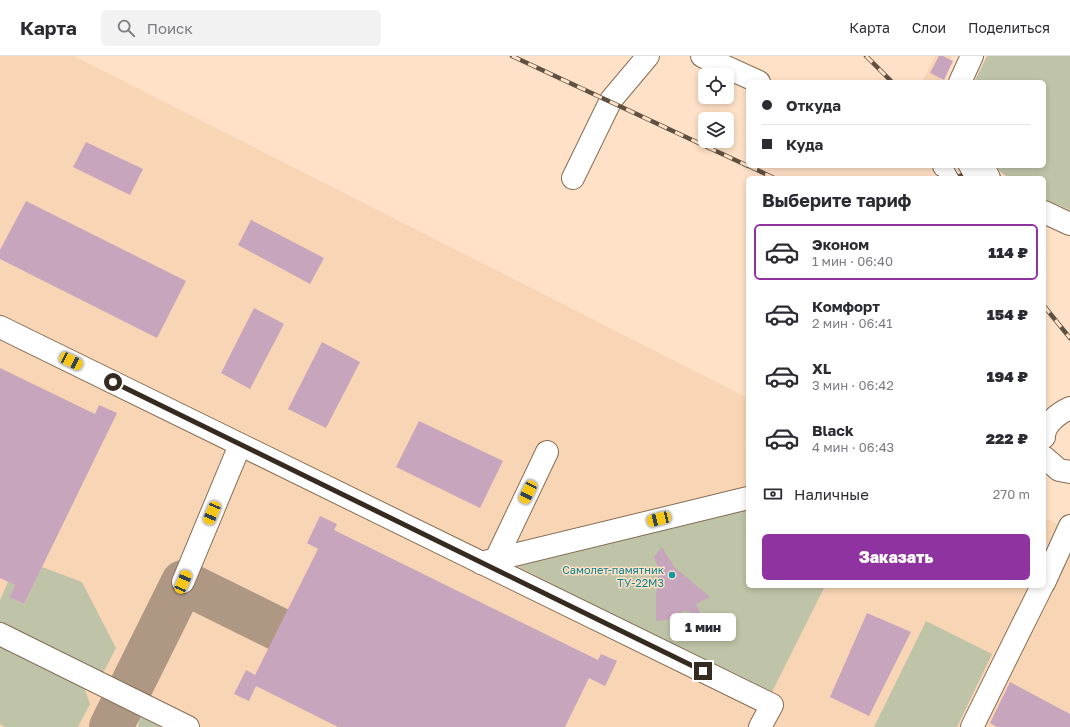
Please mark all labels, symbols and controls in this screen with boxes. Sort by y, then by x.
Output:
search box [101,10,381,46]
text: Карта [20,16,77,39]
icon: search [115,17,137,39]
text: Поиск [147,19,193,37]
text: Карта [849,19,890,36]
text: Слои [912,19,946,36]
text: Поделиться [968,19,1050,36]
map controls [698,68,734,148]
button: locate [698,68,734,104]
text: Откуда [786,96,841,114]
button: layers [698,112,734,148]
text: Куда [786,135,823,153]
text: Выберите тариф [762,189,911,211]
icon: car [764,234,800,270]
text: Эконом [812,235,869,253]
text: 114 ₽ [988,243,1028,261]
text: 1 мин · 06:40 [812,253,893,269]
icon: car [764,296,800,332]
text: Комфорт [812,297,880,315]
text: 154 ₽ [987,305,1028,323]
text: 2 мин · 06:41 [812,315,892,331]
car [58,350,84,372]
icon: car [764,358,800,394]
text: XL [812,359,831,377]
text: 194 ₽ [986,367,1028,385]
route start [104,373,122,391]
text: 3 мин · 06:42 [812,377,894,393]
icon: car [764,420,800,456]
text: Black [812,421,854,439]
text: 222 ₽ [986,429,1028,447]
text: 4 мин · 06:43 [812,439,894,455]
car [517,479,539,505]
icon: cash [762,483,784,505]
text: Наличные [794,485,869,503]
text: 270 m [993,486,1030,502]
car [202,500,222,526]
car [646,510,672,528]
button: Заказать [762,534,1030,580]
place label: Самолет-памятник ТУ-22М3 [562,563,665,589]
car [173,569,193,595]
marker: Самолет-памятник ТУ-22М3 [667,570,677,580]
callout: 1 мин [670,613,736,641]
text: 1 мин [685,619,721,635]
route end [694,662,712,680]

